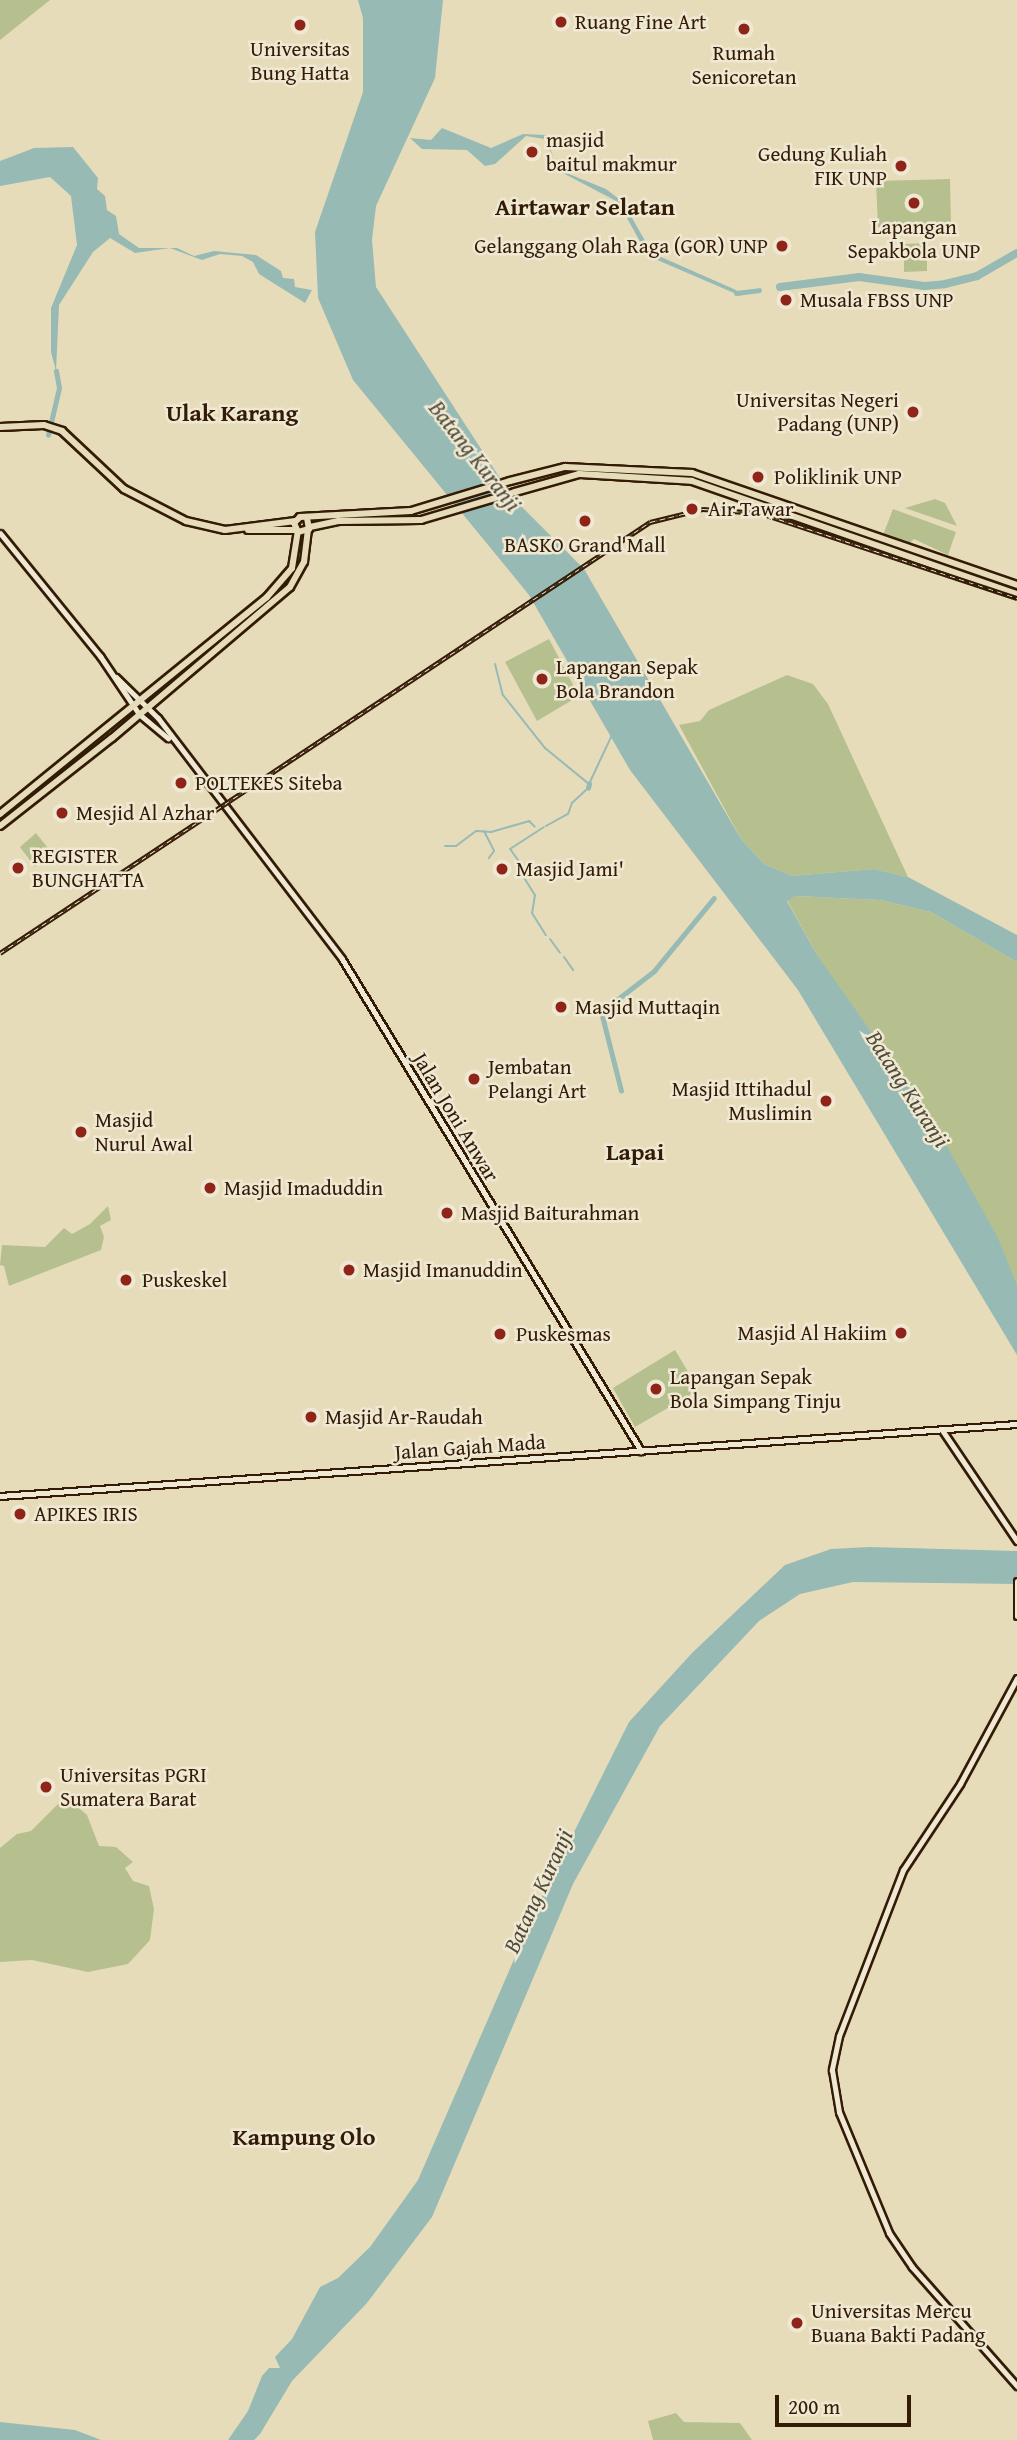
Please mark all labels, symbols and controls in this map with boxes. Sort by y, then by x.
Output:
place label: Ruang Fine Art [575,9,706,35]
marker: Ruang Fine Art [553,14,569,30]
marker: Universitas Bung Hatta [292,17,308,33]
marker: Rumah Senicoretan [736,21,752,37]
place label: Universitas Bung Hatta [250,36,350,86]
place label: Rumah Senicoretan [691,40,797,90]
place label: masjid baitul makmur [546,127,677,177]
place label: Gedung Kuliah FIK UNP [758,141,887,191]
marker: masjid baitul makmur [524,144,540,160]
marker: Gedung Kuliah FIK UNP [893,158,909,174]
district label: Airtawar Selatan [495,193,675,221]
marker: Lapangan Sepakbola UNP [906,195,922,211]
place label: Lapangan Sepakbola UNP [848,214,980,264]
place label: Gelanggang Olah Raga (GOR) UNP [474,233,768,259]
marker: Gelanggang Olah Raga (GOR) UNP [774,238,790,254]
place label: Musala FBSS UNP [800,287,953,313]
marker: Musala FBSS UNP [778,292,794,308]
place label: Universitas Negeri Padang (UNP) [736,387,899,437]
water label: Batang Kuranji [423,395,527,517]
district label: Ulak Karang [166,399,298,427]
marker: Universitas Negeri Padang (UNP) [905,404,921,420]
place label: Poliklinik UNP [774,464,902,490]
marker: Poliklinik UNP [748,467,768,487]
place label: Air Tawar [708,496,794,522]
marker: Air Tawar [682,499,702,519]
marker: BASKO Grand Mall [577,513,593,529]
place label: BASKO Grand Mall [504,532,666,558]
place label: Lapangan Sepak Bola Brandon [556,654,698,704]
marker: Lapangan Sepak Bola Brandon [534,671,550,687]
place label: POLTEKES Siteba [195,770,342,796]
marker: POLTEKES Siteba [173,775,189,791]
place label: Mesjid Al Azhar [76,800,214,826]
marker: Mesjid Al Azhar [54,805,70,821]
place label: REGISTER BUNGHATTA [32,843,145,893]
place label: Masjid Jami' [516,856,624,882]
marker: REGISTER BUNGHATTA [10,860,26,876]
marker: Masjid Jami' [494,861,510,877]
place label: Masjid Muttaqin [575,994,720,1020]
marker: Masjid Muttaqin [553,999,569,1015]
water label: Batang Kuranji [860,1026,956,1152]
street label: Jalan Joni Anwar [408,1048,504,1186]
place label: Jembatan Pelangi Art [488,1054,587,1104]
marker: Jembatan Pelangi Art [466,1071,482,1087]
place label: Masjid Ittihadul Muslimin [672,1076,812,1126]
marker: Masjid Ittihadul Muslimin [818,1093,834,1109]
place label: Masjid Nurul Awal [95,1107,193,1157]
marker: Masjid Nurul Awal [73,1124,89,1140]
district label: Lapai [606,1138,664,1166]
place label: Masjid Imaduddin [224,1175,383,1201]
marker: Masjid Imaduddin [202,1180,218,1196]
place label: Masjid Baiturahman [461,1200,639,1226]
marker: Masjid Baiturahman [439,1205,455,1221]
place label: Masjid Imanuddin [363,1257,523,1283]
marker: Masjid Imanuddin [341,1262,357,1278]
place label: Puskeskel [142,1267,227,1293]
marker: Puskeskel [116,1270,136,1290]
place label: Masjid Al Hakiim [737,1320,887,1346]
place label: Puskesmas [516,1321,611,1347]
marker: Puskesmas [490,1324,510,1344]
marker: Masjid Al Hakiim [893,1325,909,1341]
place label: Lapangan Sepak Bola Simpang Tinju [670,1364,841,1414]
marker: Lapangan Sepak Bola Simpang Tinju [648,1381,664,1397]
place label: Masjid Ar-Raudah [325,1404,483,1430]
marker: Masjid Ar-Raudah [303,1409,319,1425]
street label: Jalan Gajah Mada [394,1429,546,1465]
place label: APIKES IRIS [34,1501,138,1527]
marker: APIKES IRIS [12,1506,28,1522]
place label: Universitas PGRI Sumatera Barat [60,1762,207,1812]
marker: Universitas PGRI Sumatera Barat [38,1779,54,1795]
water label: Batang Kuranji [497,1825,579,1957]
district label: Kampung Olo [233,2123,375,2151]
place label: Universitas Mercu Buana Bakti Padang [811,2298,986,2348]
marker: Universitas Mercu Buana Bakti Padang [789,2315,805,2331]
scale bar [779,2380,916,2424]
text: 200 m [788,2391,840,2422]

